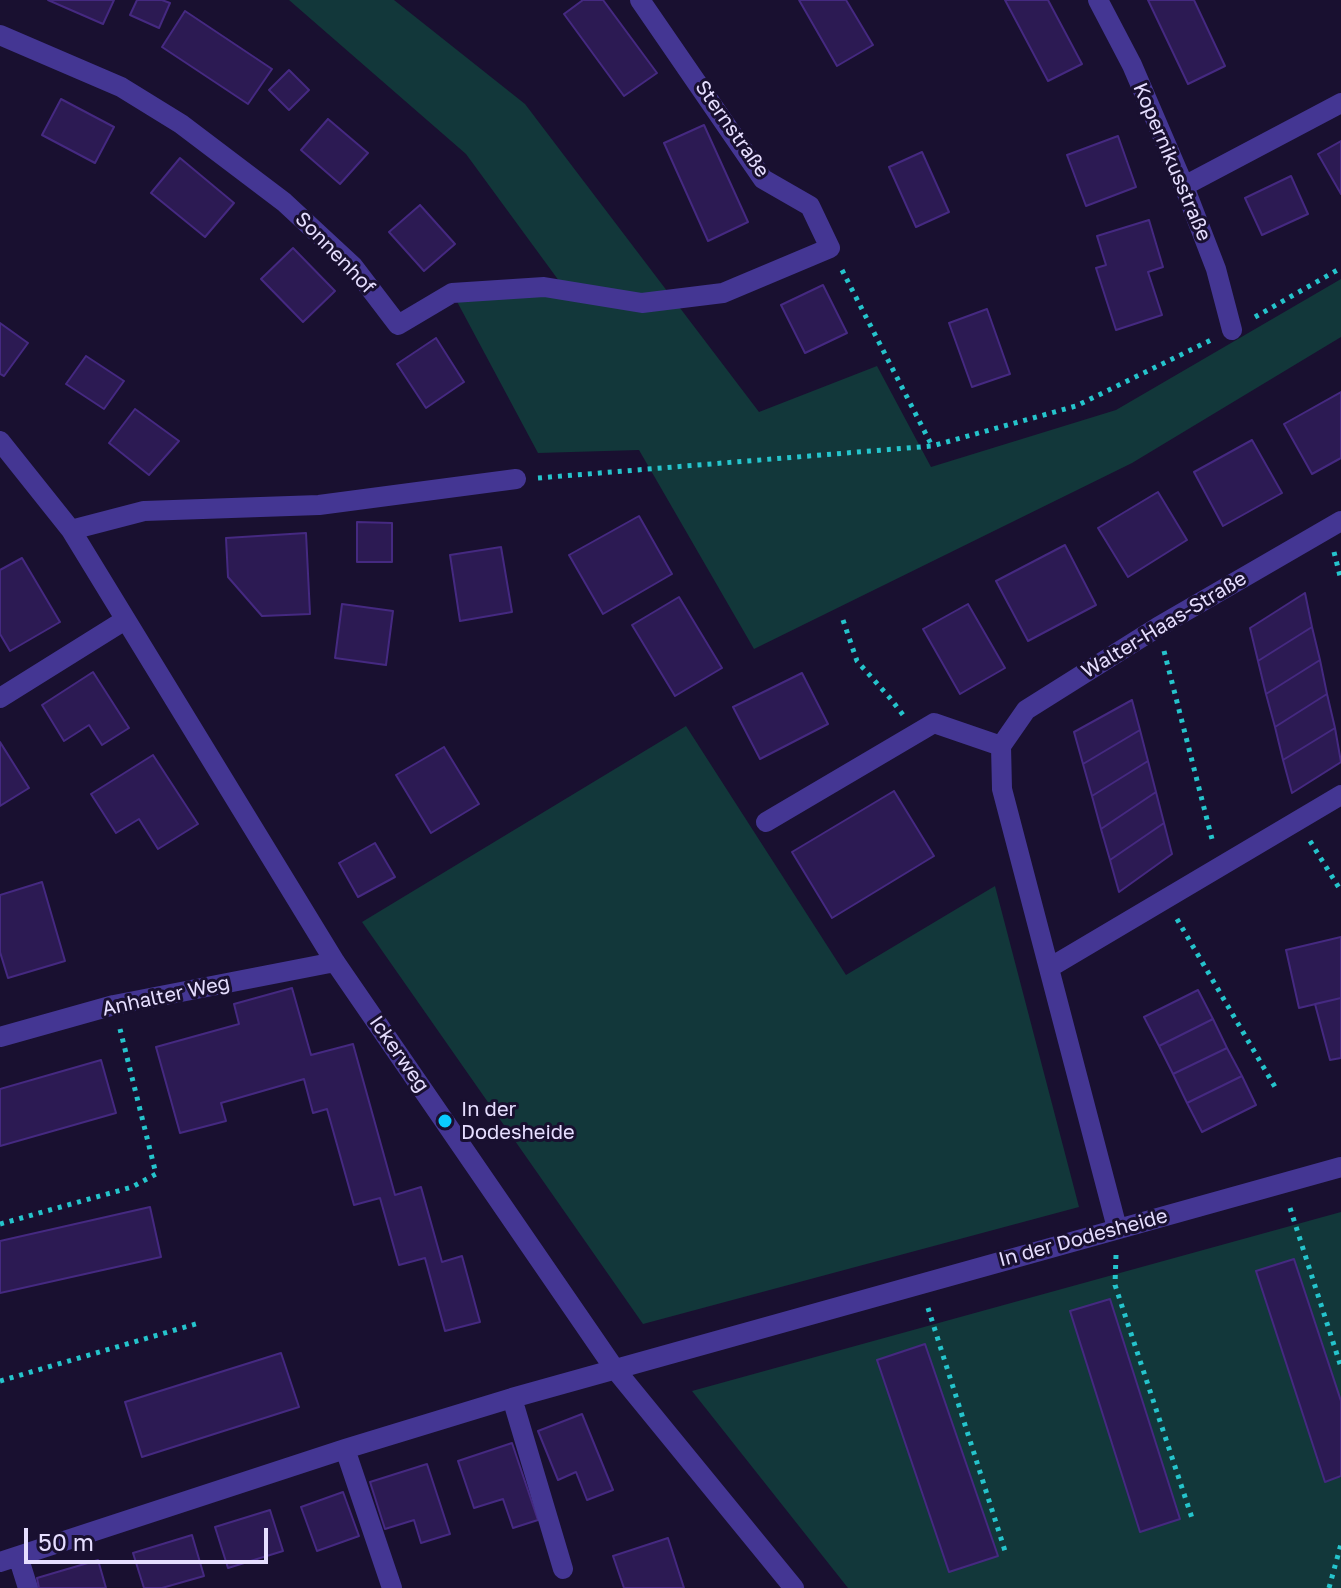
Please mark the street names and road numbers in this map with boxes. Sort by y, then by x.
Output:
street label: Sternstraße [690,76,774,182]
street label: Kopernikusstraße [1128,79,1216,245]
street label: Sonnenhof [290,207,380,299]
street label: Walter-Haas-Straße [1077,566,1251,684]
street label: Anhalter Weg [100,971,232,1021]
street label: Ickerweg [364,1011,434,1097]
street label: In der Dodesheide [996,1204,1170,1272]

